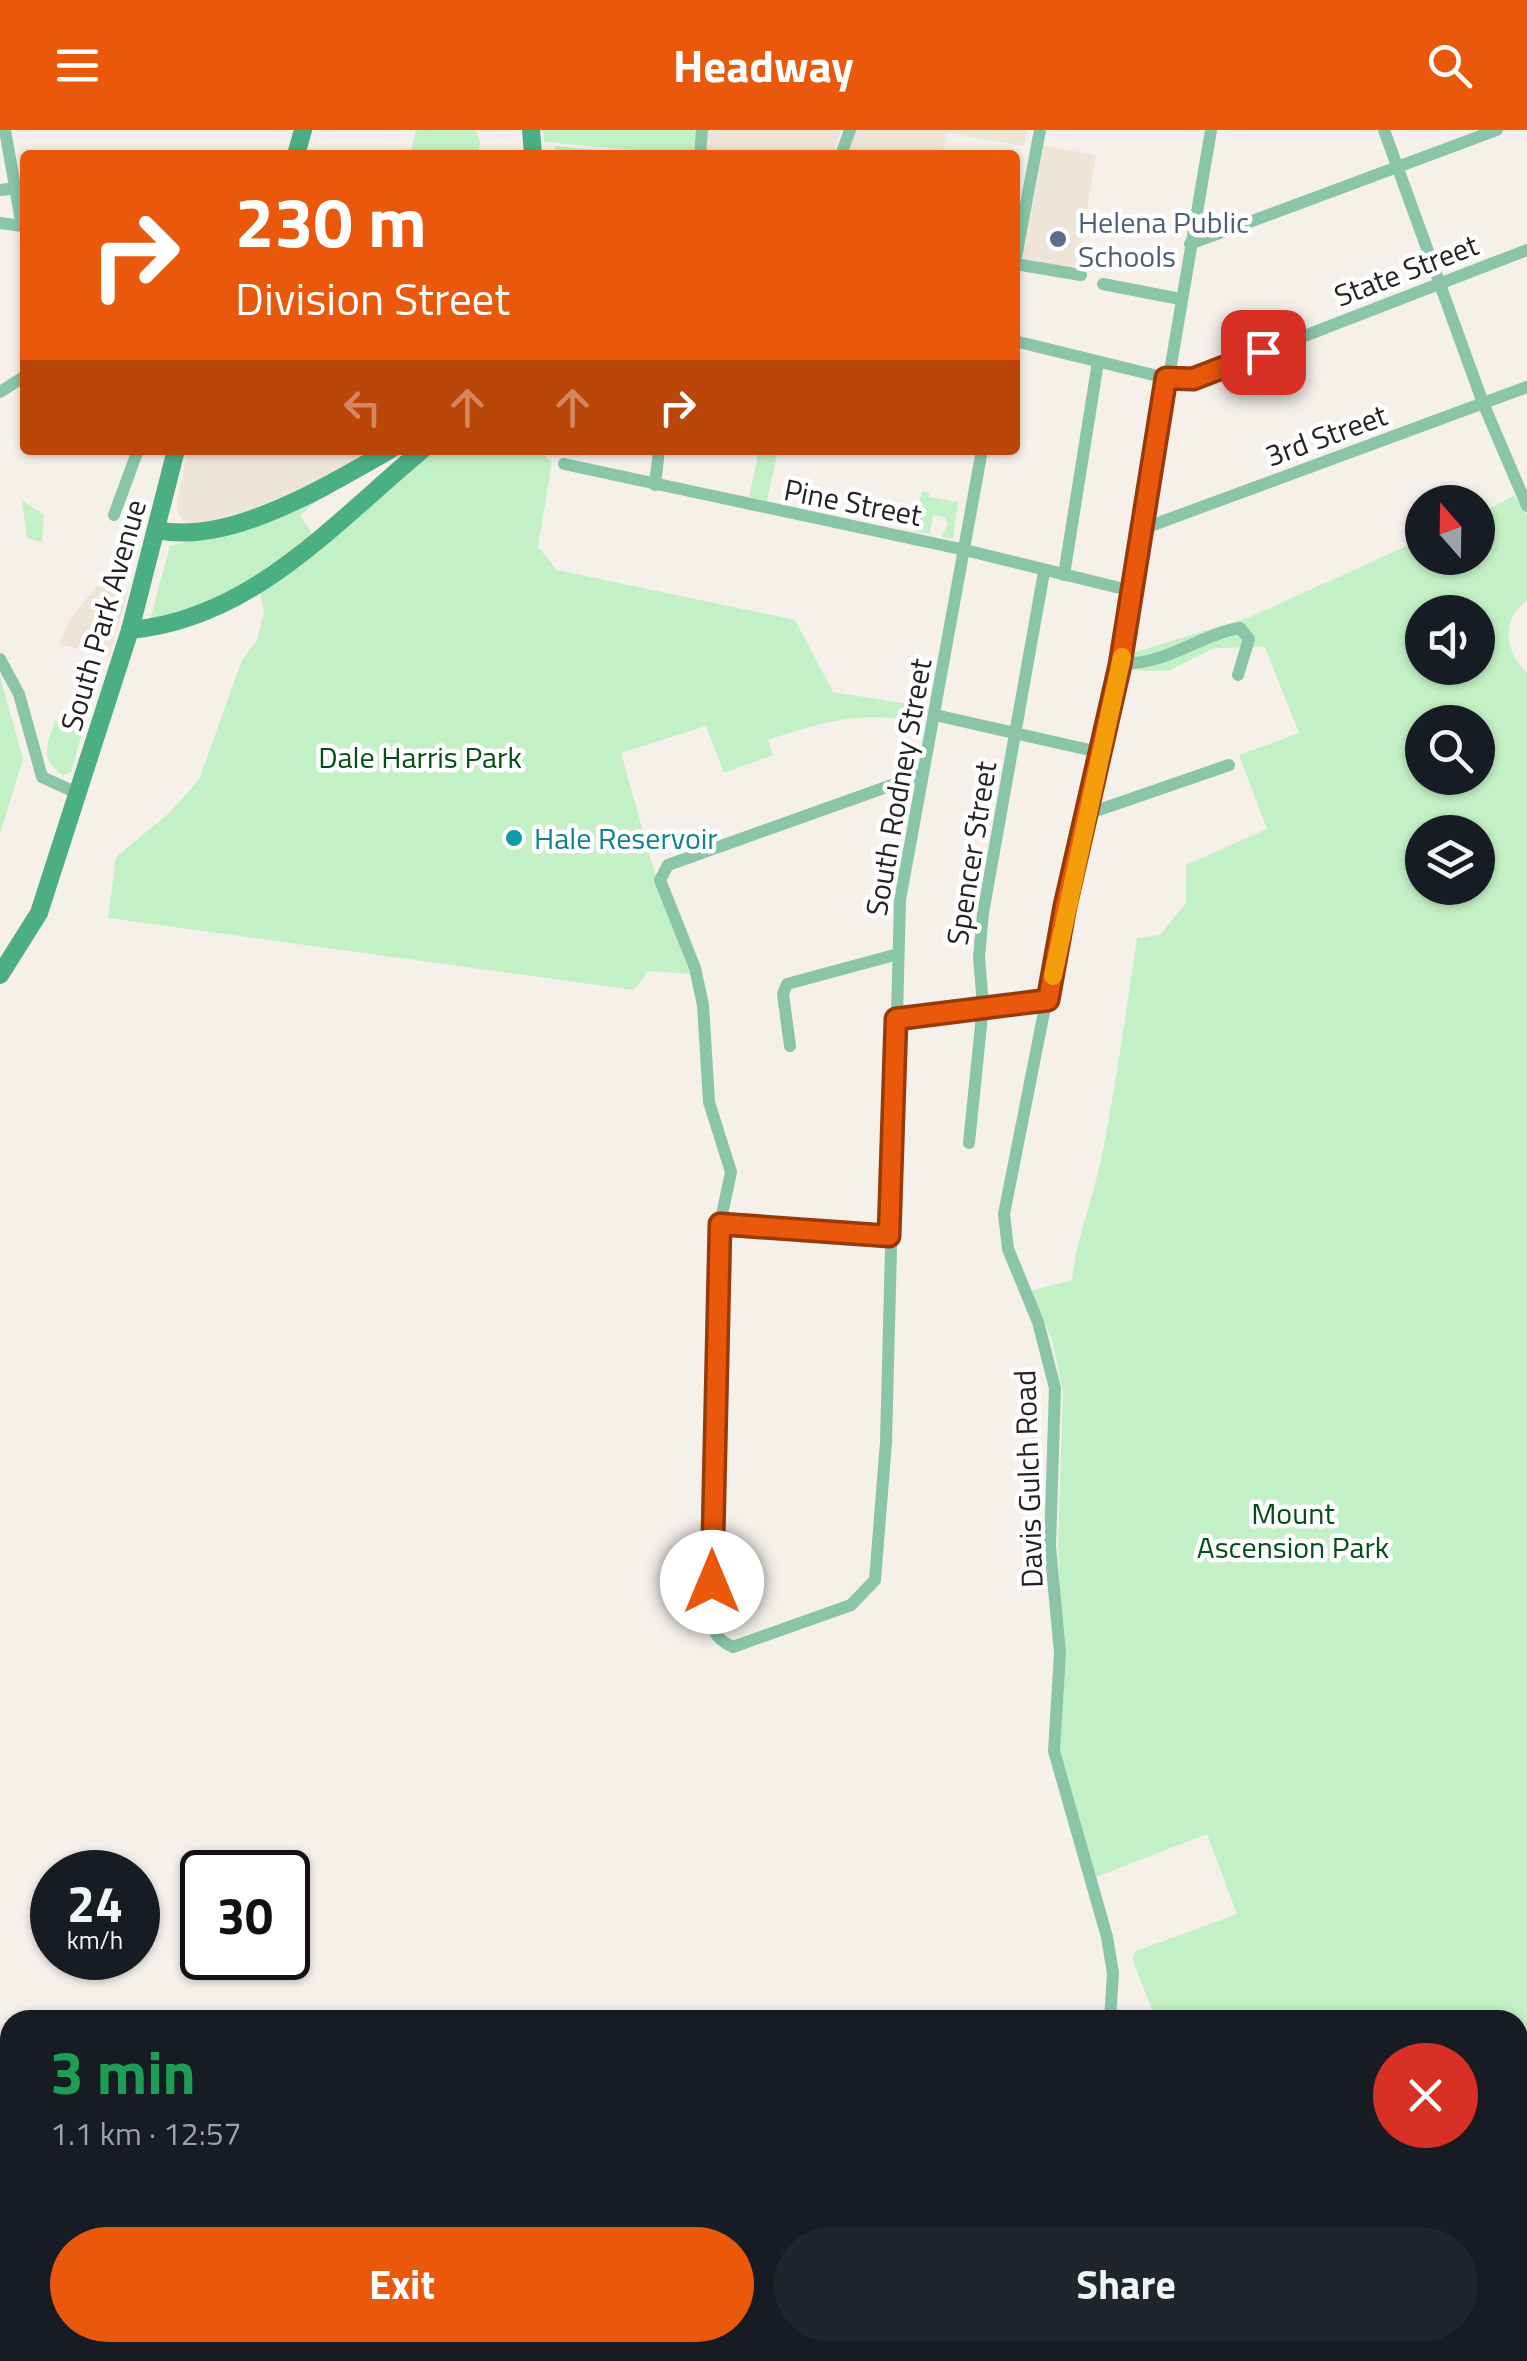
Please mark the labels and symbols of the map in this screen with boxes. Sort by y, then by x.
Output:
place label: Helena Public Schools [1078,199,1249,279]
street label: State Street [1327,221,1485,319]
marker: Helena Public Schools [1047,228,1069,250]
pin [1221,310,1306,395]
street label: 3rd Street [1259,392,1394,478]
street label: Pine Street [780,466,926,538]
north arrow [1405,485,1495,575]
street label: South Park Avenue [48,494,158,736]
street label: South Rodney Street [853,654,943,919]
park label: Dale Harris Park [318,734,522,780]
street label: Spencer Street [934,757,1008,948]
place label: Hale Reservoir [534,815,718,861]
marker: Hale Reservoir [503,827,525,849]
street label: Davis Gulch Road [1001,1369,1055,1589]
park label: Mount Ascension Park [1197,1490,1389,1570]
position arrow [660,1530,764,1634]
speed limit sign: 30 [180,1850,310,1980]

